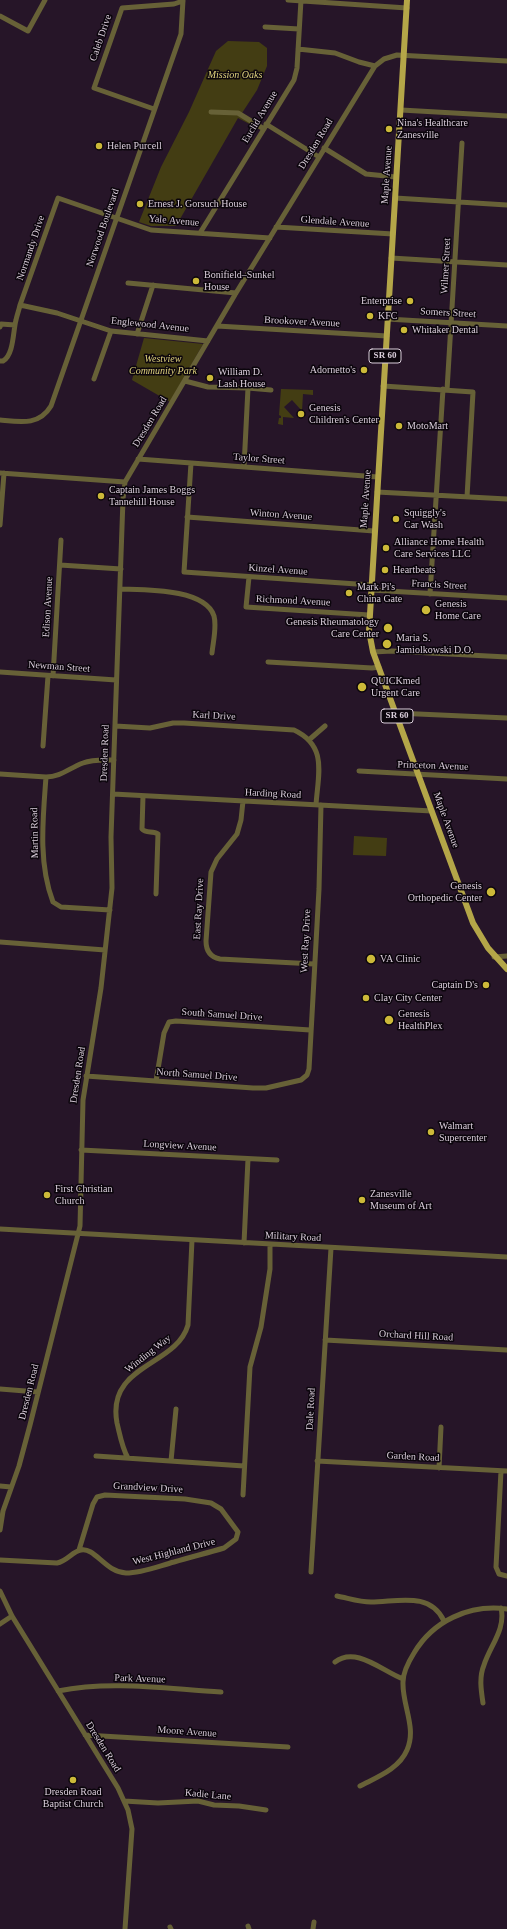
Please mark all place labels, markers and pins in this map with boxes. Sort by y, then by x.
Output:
place label: Nina's Healthcare Zanesville [397,117,468,140]
marker: Nina's Healthcare Zanesville [384,124,394,134]
place label: Helen Purcell [107,140,162,152]
marker: Helen Purcell [94,141,104,151]
place label: Ernest J. Gorsuch House [148,198,247,210]
marker: Ernest J. Gorsuch House [135,199,145,209]
place label: Bonifield–Sunkel House [204,269,275,292]
marker: Bonifield–Sunkel House [191,276,201,286]
place label: Enterprise [361,295,402,307]
marker: Enterprise [405,296,415,306]
place label: KFC [378,310,397,322]
marker: KFC [365,311,375,321]
place label: Whitaker Dental [412,324,478,336]
marker: Whitaker Dental [399,325,409,335]
place label: Adornetto's [310,364,356,376]
marker: Adornetto's [359,365,369,375]
place label: William D. Lash House [218,366,265,390]
marker: William D. Lash House [205,373,215,383]
place label: Genesis Children's Center [309,402,379,426]
marker: Genesis Children's Center [296,409,306,419]
place label: MotoMart [407,420,448,432]
marker: MotoMart [394,421,404,431]
place label: Captain James Boggs Tannehill House [109,484,195,508]
marker: Captain James Boggs Tannehill House [96,491,106,501]
place label: Squiggly's Car Wash [404,507,446,530]
marker: Squiggly's Car Wash [391,514,401,524]
place label: Alliance Home Health Care Services LLC [394,536,484,560]
marker: Alliance Home Health Care Services LLC [381,543,391,553]
place label: Heartbeats [393,564,436,576]
marker: Heartbeats [380,565,390,575]
place label: Mark Pi's China Gate [357,581,402,604]
marker: Mark Pi's China Gate [344,588,354,598]
place label: Genesis Home Care [435,598,481,622]
marker: Genesis Home Care [420,604,432,616]
place label: Genesis Rheumatology Care Center [286,616,379,640]
marker: Genesis Rheumatology Care Center [382,622,394,634]
place label: Maria S. Jamiolkowski D.O. [396,632,474,656]
marker: Maria S. Jamiolkowski D.O. [381,638,393,650]
place label: QUICKmed Urgent Care [371,675,420,698]
marker: QUICKmed Urgent Care [356,681,368,693]
place label: Genesis Orthopedic Center [408,880,482,904]
marker: Genesis Orthopedic Center [485,886,497,898]
marker: VA Clinic [365,953,377,965]
place label: VA Clinic [380,953,420,965]
place label: Captain D's [431,979,478,991]
marker: Captain D's [481,980,491,990]
place label: Clay City Center [374,992,442,1004]
marker: Clay City Center [361,993,371,1003]
place label: Genesis HealthPlex [398,1008,442,1032]
marker: Genesis HealthPlex [383,1014,395,1026]
place label: Walmart Supercenter [439,1120,487,1144]
marker: Walmart Supercenter [426,1127,436,1137]
place label: First Christian Church [55,1183,113,1206]
place label: Zanesville Museum of Art [370,1188,432,1212]
marker: First Christian Church [42,1190,52,1200]
marker: Zanesville Museum of Art [357,1195,367,1205]
marker: Dresden Road Baptist Church [68,1775,78,1785]
place label: Dresden Road Baptist Church [43,1786,103,1810]

